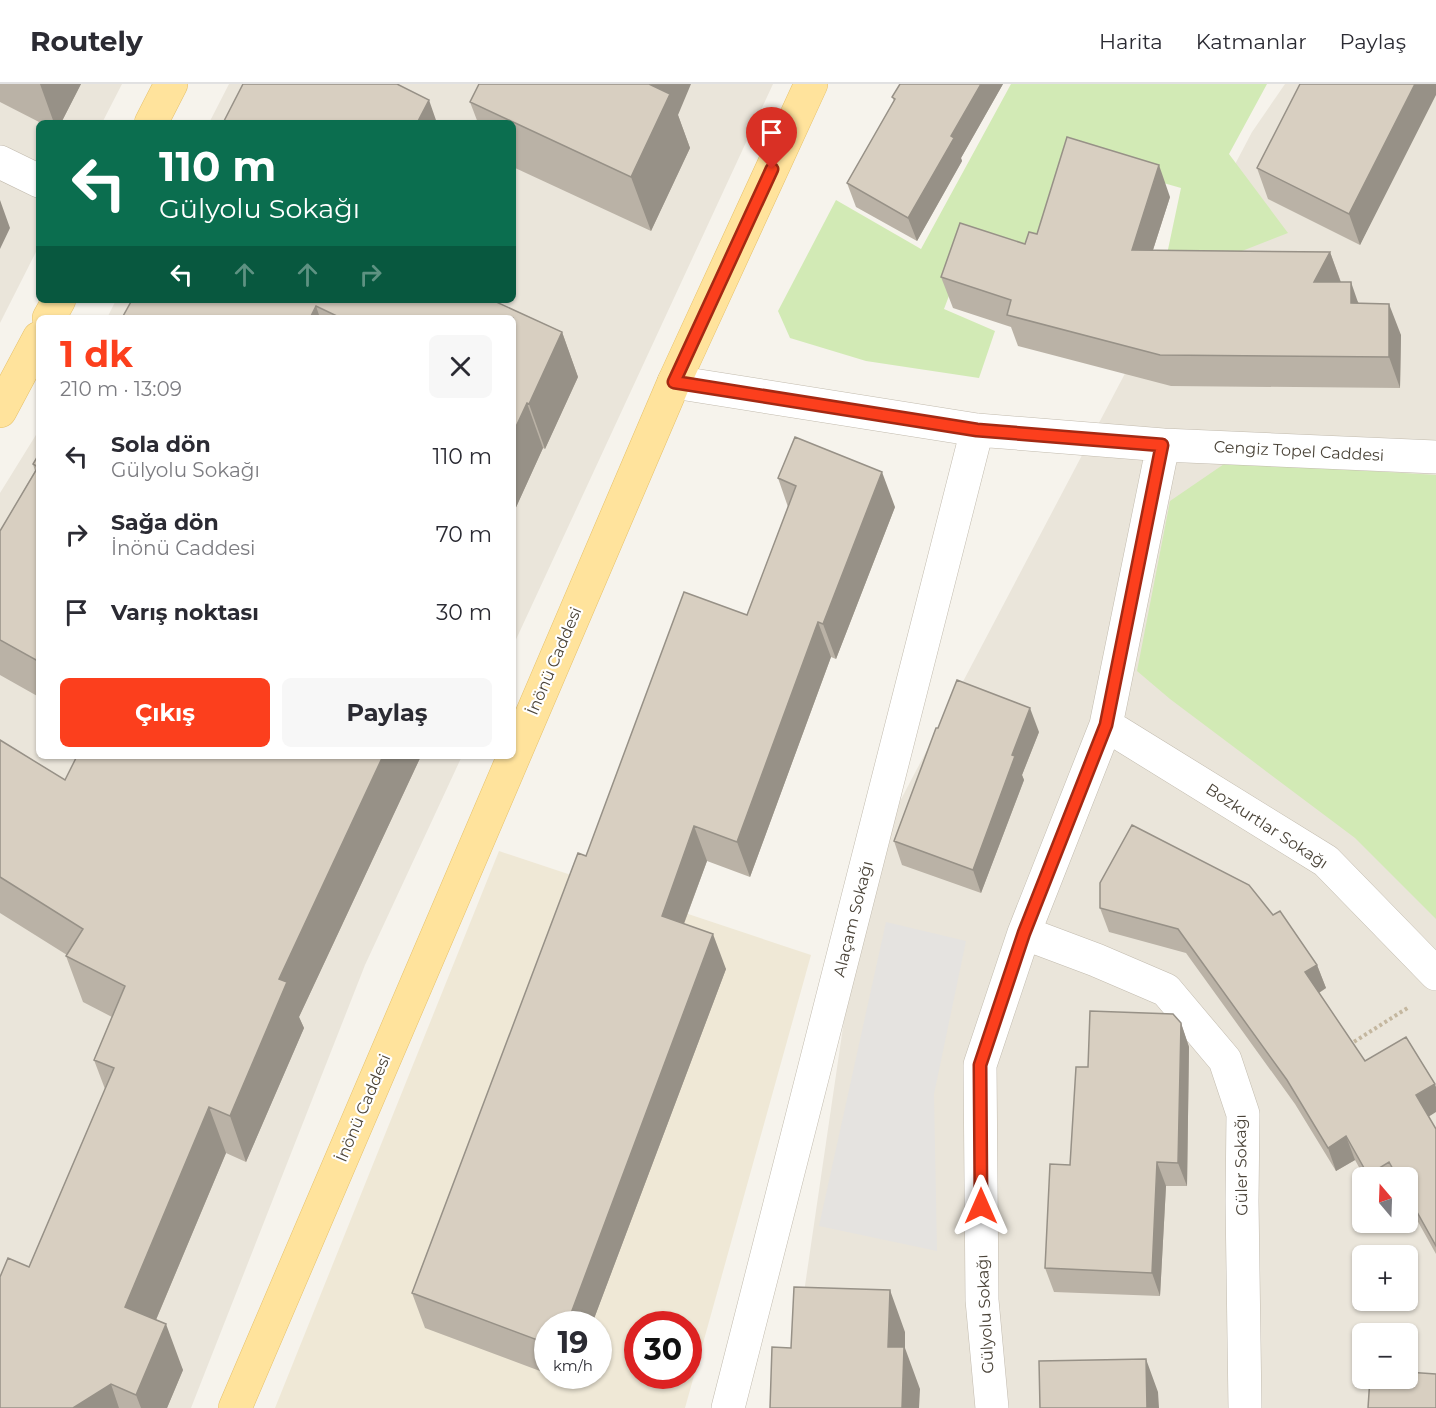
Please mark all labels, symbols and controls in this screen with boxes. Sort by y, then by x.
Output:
text: Routely [30,24,143,58]
text: Harita [1099,29,1163,54]
text: Katmanlar [1196,29,1307,54]
text: Paylaş [1340,29,1406,54]
pin [746,107,797,169]
icon: arrive [755,116,788,149]
text: 110 m [159,140,276,192]
icon: left [60,144,138,222]
text: Gülyolu Sokağı [159,192,360,225]
icon: left [165,258,198,291]
icon: ahead [228,258,261,291]
icon: ahead [291,258,324,291]
icon: right [354,258,387,291]
text: 1 dk [60,332,133,376]
button: close [429,335,492,398]
text: 210 m · 13:09 [60,377,182,401]
text: Sola dön [111,431,211,458]
street label: Cengiz Topel Caddesi [1213,437,1385,465]
icon: left [60,440,93,473]
text: 110 m [432,443,492,470]
text: Gülyolu Sokağı [111,458,260,482]
text: Sağa dön [111,509,219,536]
icon: right [60,518,93,551]
text: 70 m [436,521,492,548]
text: İnönü Caddesi [111,536,255,560]
icon: arrive [60,596,93,629]
text: Varış noktası [111,599,259,626]
text: 30 m [436,599,492,626]
street label: İnönü Caddesi [523,604,585,718]
button: Çıkış [60,678,270,747]
button: Paylaş [282,678,492,747]
street label: Bozkurtlar Sokağı [1202,779,1332,873]
street label: Alaçam Sokağı [829,859,877,979]
street label: İnönü Caddesi [332,1051,394,1165]
street label: Güler Sokağı [1231,1114,1251,1216]
north arrow [1352,1167,1418,1233]
map controls [1352,1167,1418,1389]
position arrow [949,1174,1013,1238]
button: + [1352,1245,1418,1311]
street label: Gülyolu Sokağı [972,1254,998,1374]
speed limit sign: 30 [624,1311,702,1389]
button: − [1352,1323,1418,1389]
text: 19 [558,1324,588,1361]
text: km/h [553,1356,593,1375]

